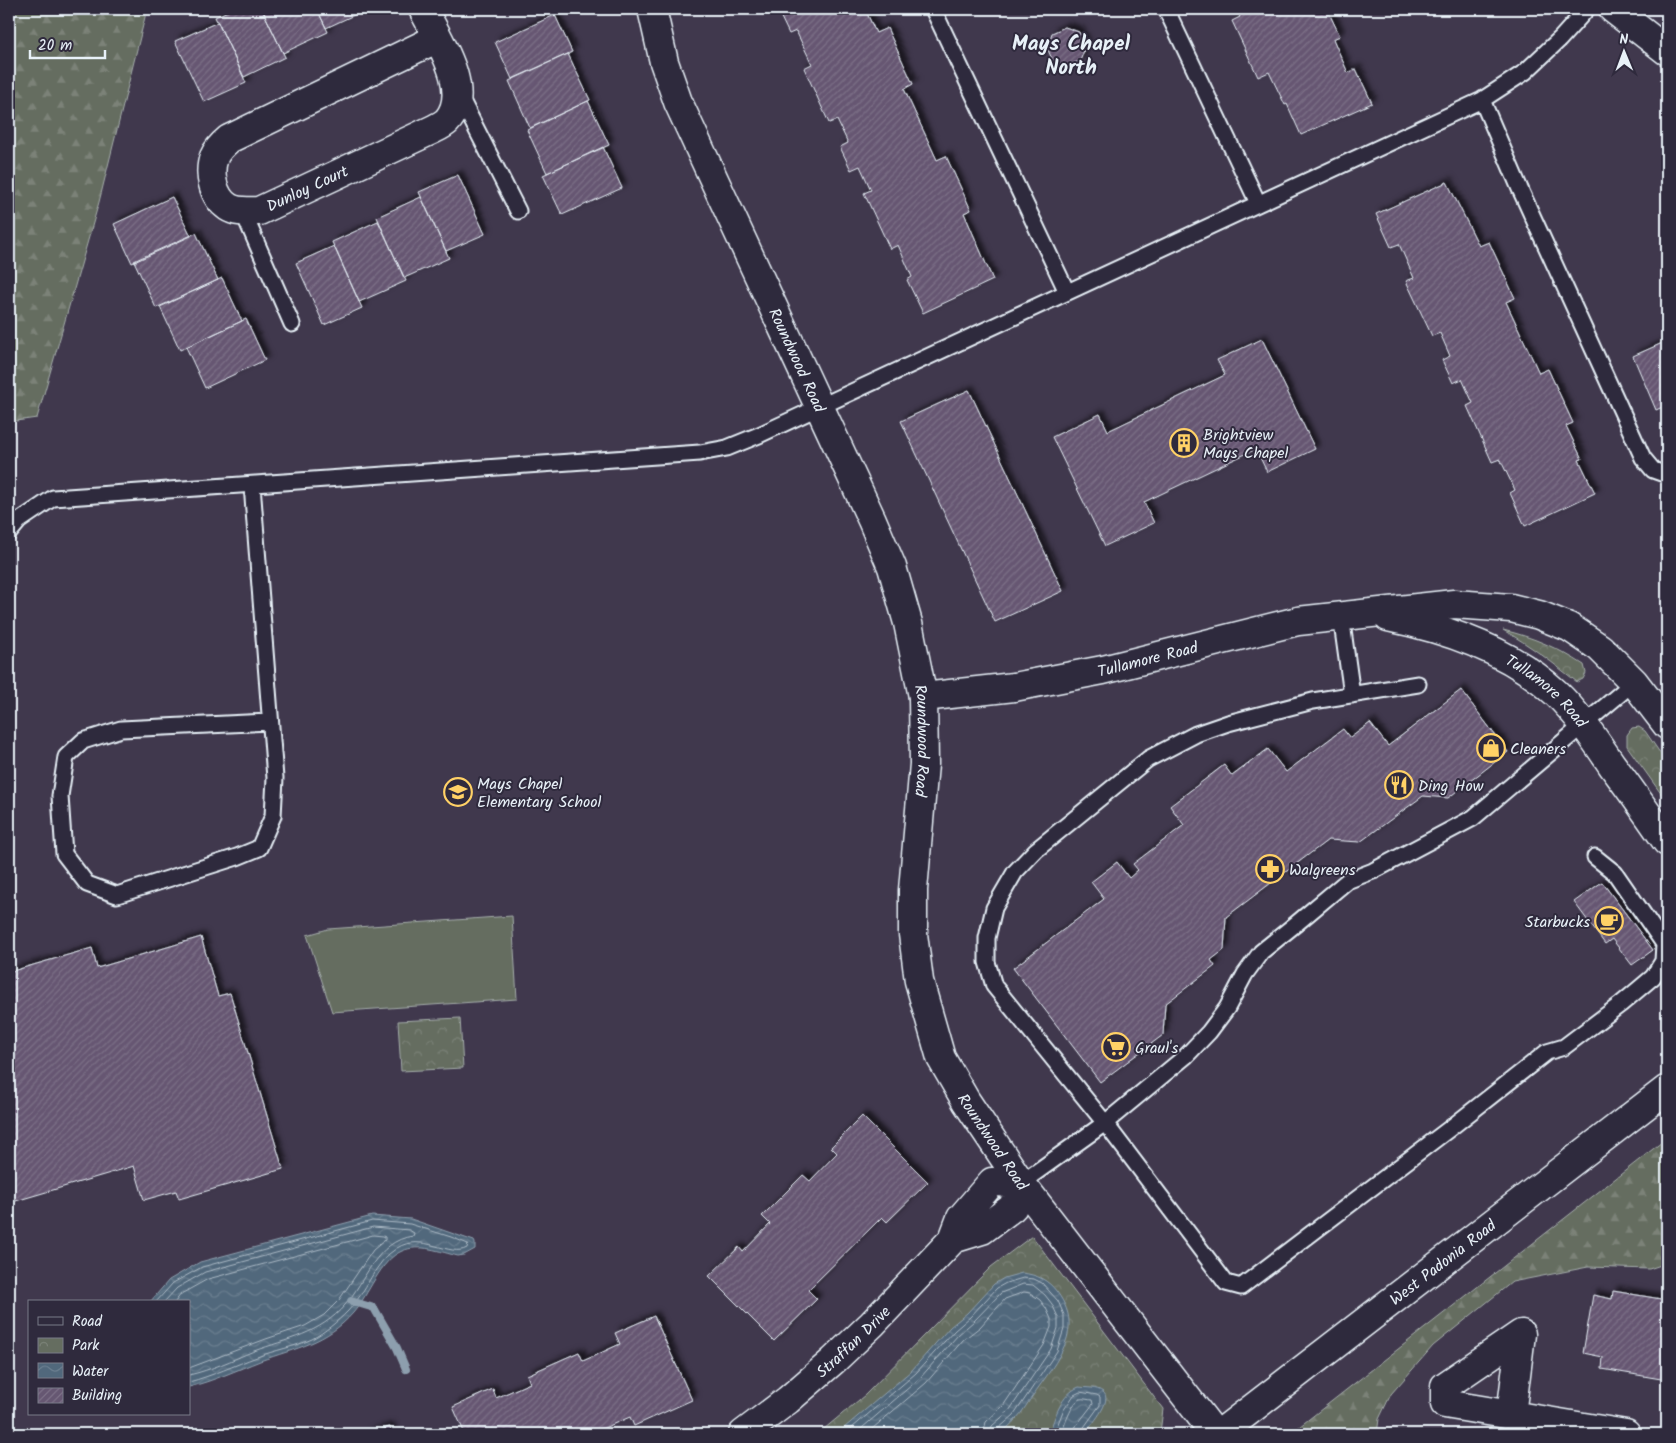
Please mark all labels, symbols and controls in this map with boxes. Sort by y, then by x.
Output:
scale bar [30,28,105,60]
district label: Mays Chapel North [1012,28,1130,85]
north arrow [1598,28,1648,78]
text: N [1619,29,1629,51]
text: 20 m [38,34,72,58]
street label: Dunloy Court [263,159,353,219]
street label: Roundwood Road [761,304,832,418]
place label: Brightview Mays Chapel [1203,423,1288,466]
building icon: Brightview Mays Chapel [1169,428,1199,458]
street label: Tullamore Road [1096,635,1202,685]
street label: Tullamore Road [1500,649,1593,734]
street label: Roundwood Road [907,682,935,799]
shop icon: Cleaners [1476,733,1506,763]
place label: Cleaners [1510,737,1566,762]
restaurant icon: Ding How [1384,770,1414,800]
place label: Mays Chapel Elementary School [477,772,602,815]
place label: Ding How [1418,774,1484,799]
school or university icon: Mays Chapel Elementary School [443,777,473,807]
pharmacy icon: Walgreens [1255,854,1285,884]
place label: Walgreens [1289,858,1356,883]
cafe icon: Starbucks [1594,906,1624,936]
place label: Starbucks [1525,910,1590,935]
supermarket icon: Graul's [1101,1032,1131,1062]
place label: Graul's [1135,1036,1179,1061]
street label: Roundwood Road [950,1089,1034,1198]
street label: West Padonia Road [1385,1213,1503,1312]
legend [28,1300,190,1416]
street label: Straffan Drive [811,1300,897,1384]
text: Road [72,1310,103,1334]
text: Park [72,1334,100,1358]
text: Water [72,1360,109,1384]
text: Building [72,1384,122,1408]

